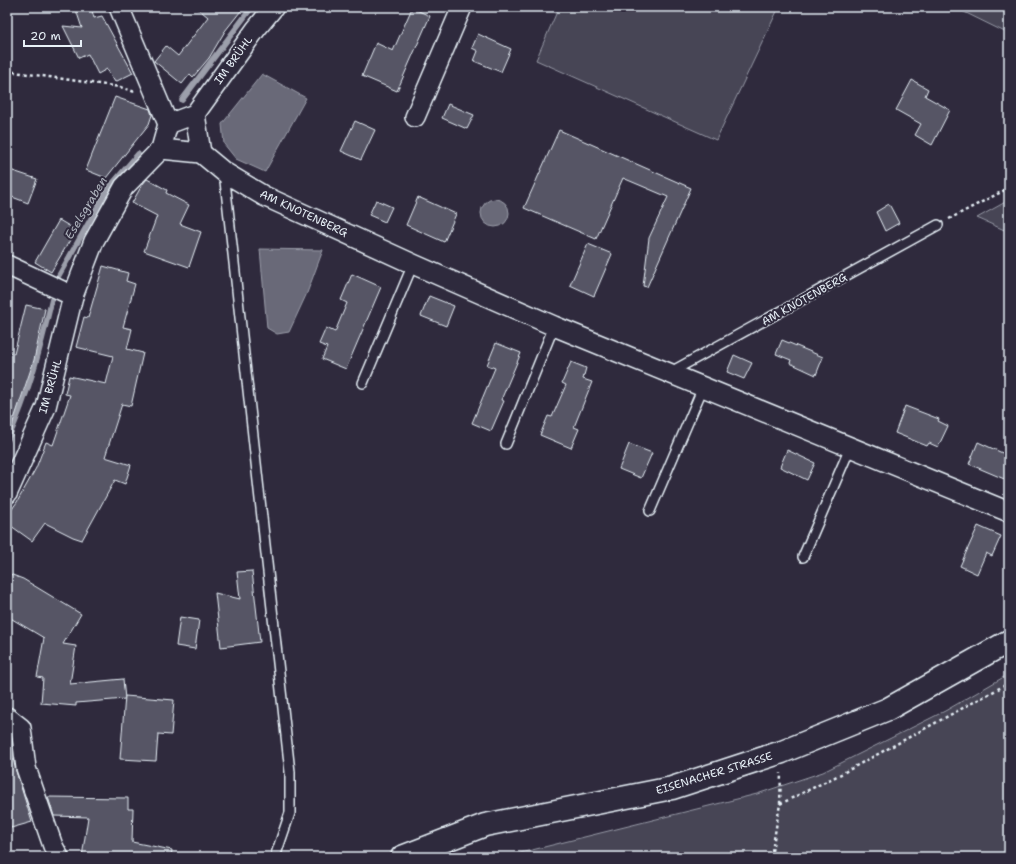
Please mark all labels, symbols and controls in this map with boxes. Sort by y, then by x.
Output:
scale bar [24,22,81,48]
text: 20 m [30,28,61,44]
street label: IM BRÜHL [211,33,256,87]
water label: Eselsgraben [61,174,111,242]
street label: AM KNOTENBERG [257,186,351,241]
street label: AM KNOTENBERG [759,269,850,329]
street label: IM BRÜHL [36,357,65,415]
street label: EISENACHER STRASSE [654,749,774,798]

